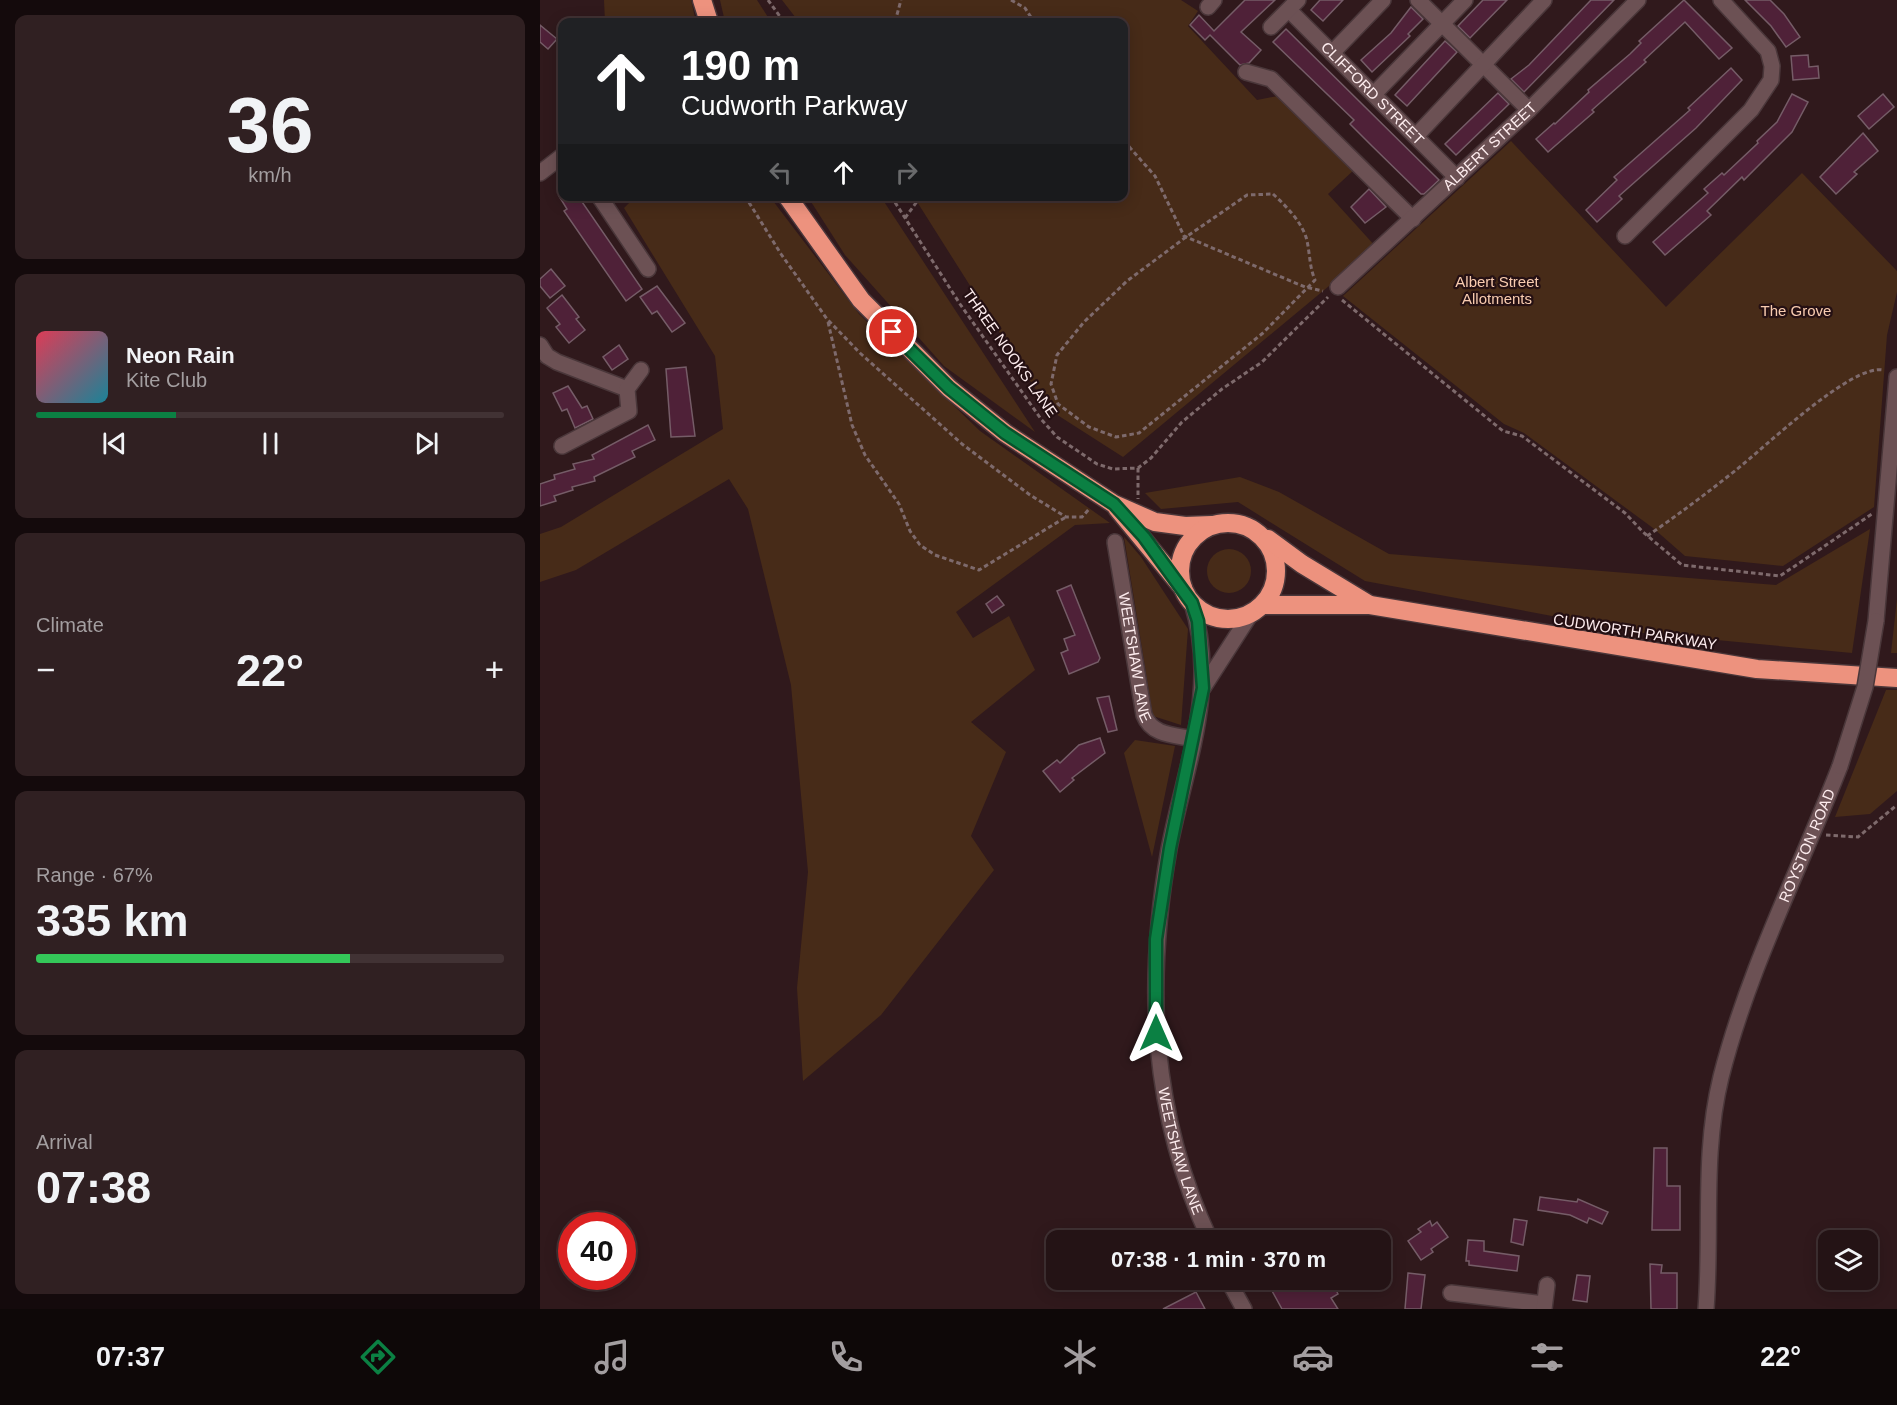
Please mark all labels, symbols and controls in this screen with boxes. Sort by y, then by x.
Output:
street label: CLIFFORD STREET [1318,38,1428,148]
icon: ahead [582,42,660,120]
text: 190 m [681,42,800,89]
text: 36 [227,81,313,169]
text: Cudworth Parkway [681,91,908,121]
street label: ALBERT STREET [1439,99,1540,193]
icon: left [764,156,797,189]
icon: ahead [827,156,860,189]
icon: right [890,156,923,189]
text: km/h [248,164,292,186]
park label: Albert Street Allotments [1455,273,1540,307]
street label: THREE NOOKS LANE [960,285,1061,420]
park label: The Grove [1761,302,1831,319]
pin [866,306,917,357]
icon: arrive [875,315,908,348]
text: Neon Rain [126,343,235,368]
text: Kite Club [126,369,207,391]
icon: previous [98,427,131,460]
icon: pause [254,427,287,460]
icon: next [410,427,443,460]
street label: WEETSHAW LANE [1116,591,1155,725]
street label: CUDWORTH PARKWAY [1552,610,1718,653]
text: Climate [36,614,104,636]
text: 22° [236,645,304,696]
text: − [36,651,55,688]
text: + [485,651,504,688]
street label: ROYSTON ROAD [1775,786,1838,905]
text: Range · 67% [36,864,153,886]
text: 335 km [36,895,189,946]
position arrow [1124,1001,1188,1065]
street label: WEETSHAW LANE [1155,1086,1207,1217]
text: Arrival [36,1131,93,1153]
text: 07:38 [36,1162,151,1213]
speed limit sign: 40 [558,1212,636,1290]
map controls [1818,1230,1878,1290]
button: layers [1818,1230,1878,1290]
text: 07:38 · 1 min · 370 m [1111,1247,1326,1272]
icon: directions [357,1336,399,1378]
icon: music [591,1336,633,1378]
icon: phone [825,1336,867,1378]
icon: climate [1059,1336,1101,1378]
icon: car [1292,1336,1334,1378]
icon: filters [1526,1336,1568,1378]
text: 07:37 [96,1342,165,1372]
text: 22° [1760,1342,1801,1372]

